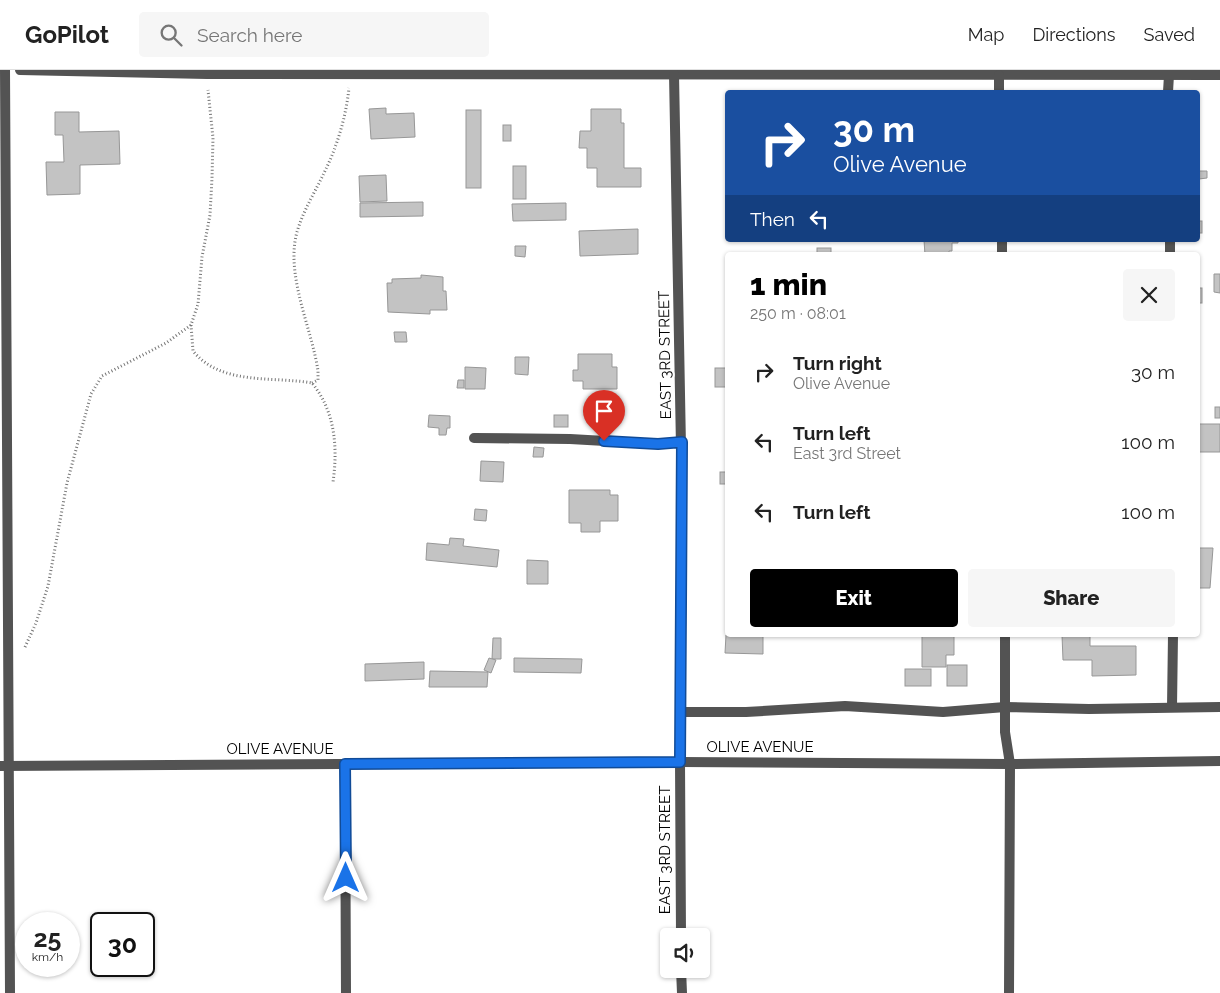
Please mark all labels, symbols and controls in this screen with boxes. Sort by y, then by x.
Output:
search box [139,12,489,57]
text: GoPilot [25,20,109,49]
icon: search [157,21,185,49]
text: Search here [197,24,303,46]
text: Map [968,24,1004,45]
text: Directions [1032,24,1116,45]
text: Saved [1144,24,1195,45]
text: 30 m [833,109,915,150]
icon: right [750,110,815,175]
text: Olive Avenue [833,151,967,177]
icon: left [805,205,833,233]
text: Then [750,208,795,230]
text: 1 min [750,267,827,302]
button: close [1123,269,1175,321]
street label: EAST 3RD STREET [655,291,675,419]
text: 250 m · 08:01 [750,304,846,323]
text: Turn right [793,352,882,374]
icon: right [750,358,778,386]
text: 30 m [1131,361,1175,383]
text: Olive Avenue [793,374,890,393]
pin [583,390,625,441]
icon: arrive [590,397,618,425]
text: Turn left [793,422,870,444]
icon: left [750,428,778,456]
text: 100 m [1121,431,1175,453]
text: East 3rd Street [793,444,901,463]
icon: left [750,498,778,526]
text: Turn left [793,501,870,523]
text: 100 m [1121,501,1175,523]
button: Exit [750,569,958,627]
button: Share [968,569,1175,627]
street label: OLIVE AVENUE [706,738,814,756]
street label: OLIVE AVENUE [226,740,334,758]
street label: EAST 3RD STREET [656,786,674,914]
position arrow [319,851,371,903]
speed limit sign: 30 [90,912,155,977]
text: 25 [34,923,61,953]
map controls [660,928,710,978]
button: sound [660,928,710,978]
text: km/h [32,950,63,964]

